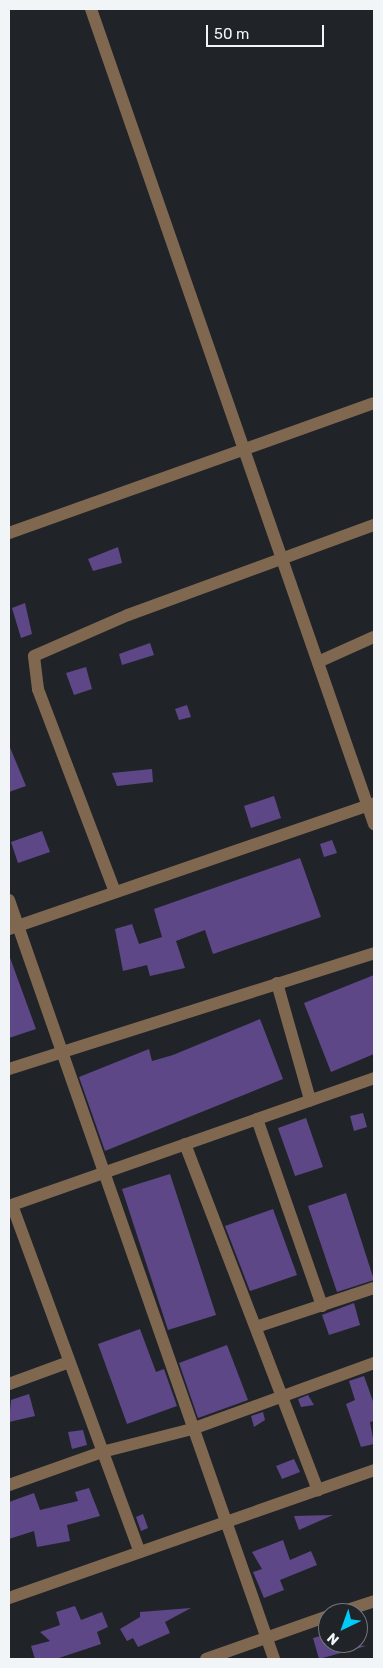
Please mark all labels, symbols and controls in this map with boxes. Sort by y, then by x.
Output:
scale bar [208,15,326,47]
text: 50 m [214,25,249,43]
north arrow [318,1603,368,1653]
text: N [324,1629,343,1648]

